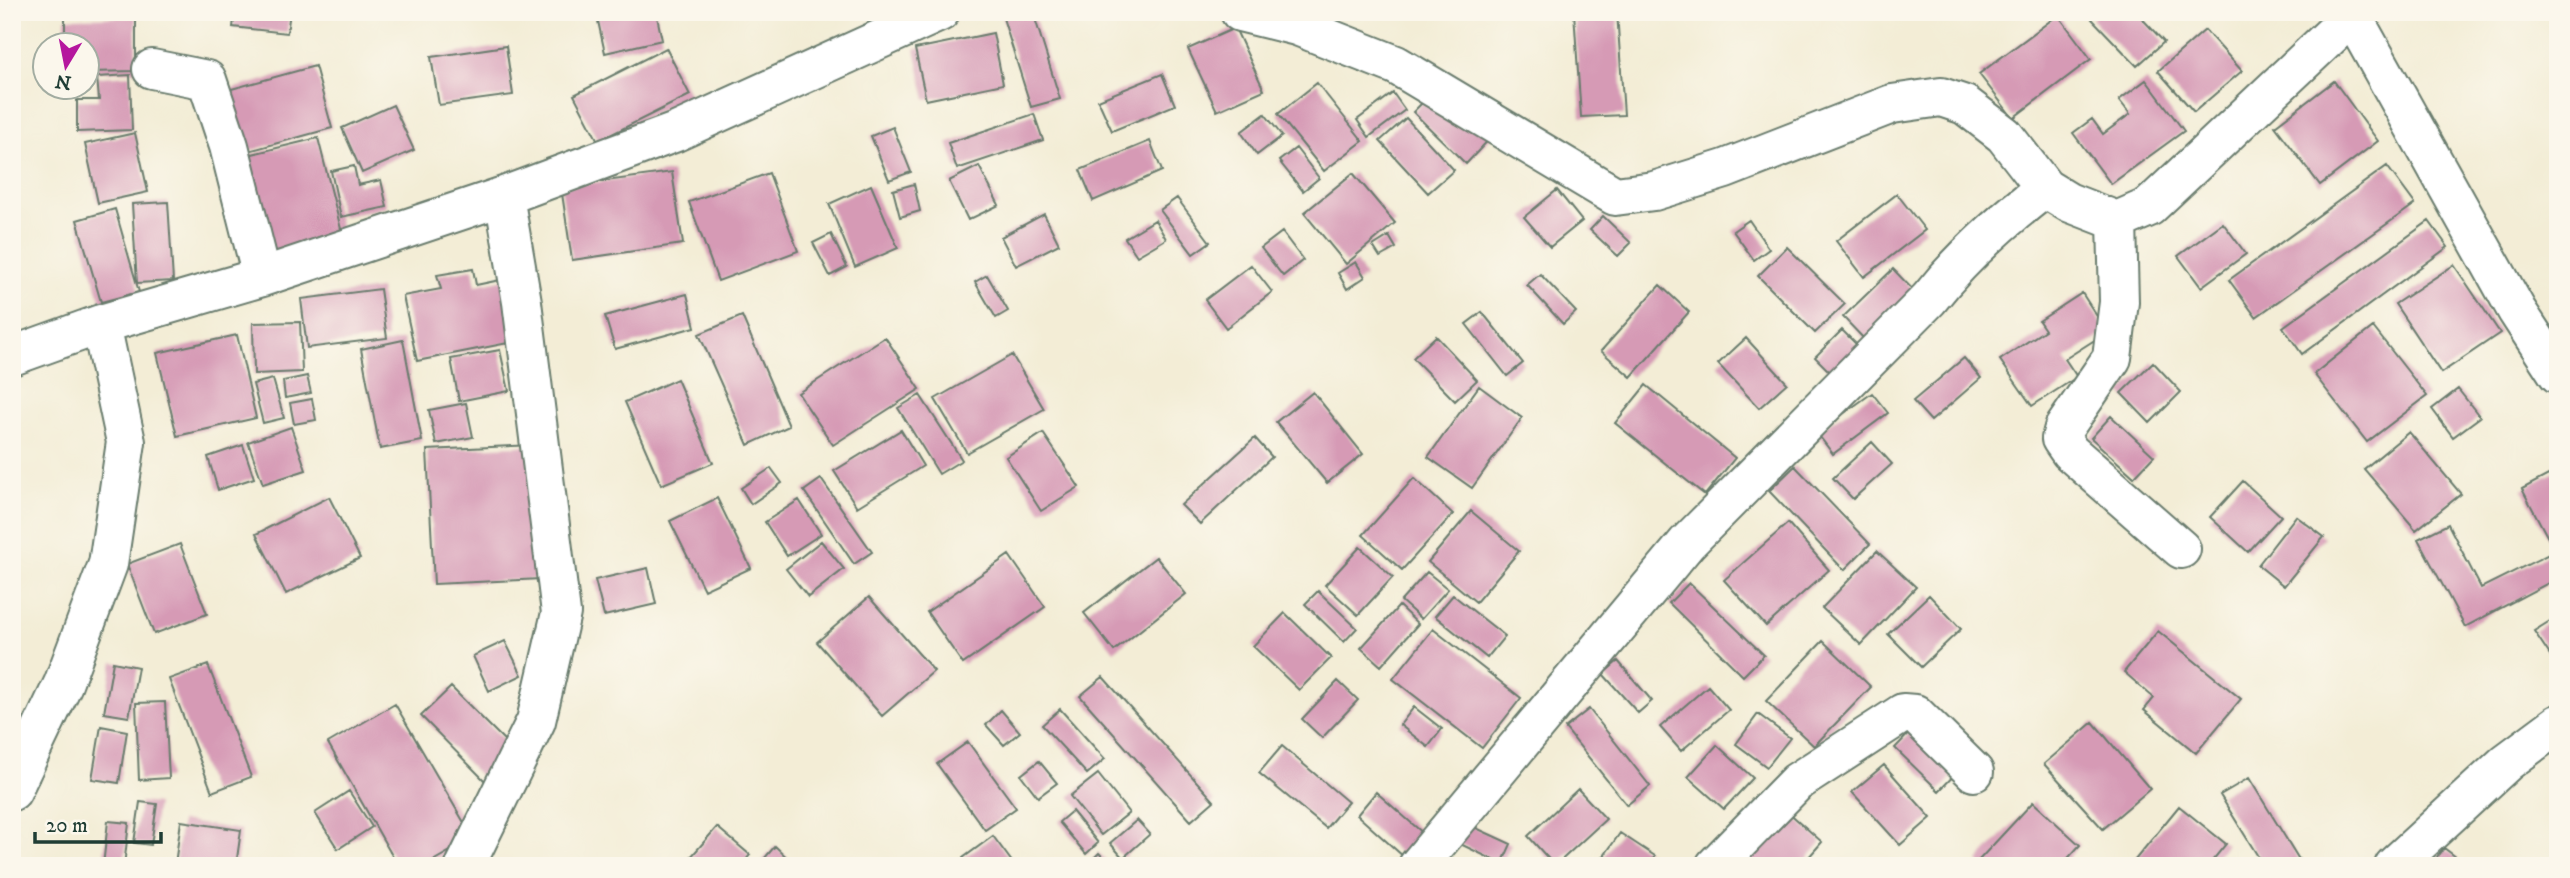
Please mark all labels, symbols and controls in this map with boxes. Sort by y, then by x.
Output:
north arrow [32,32,102,102]
text: N [53,69,73,94]
scale bar [35,801,161,845]
text: 20 m [46,813,88,839]

